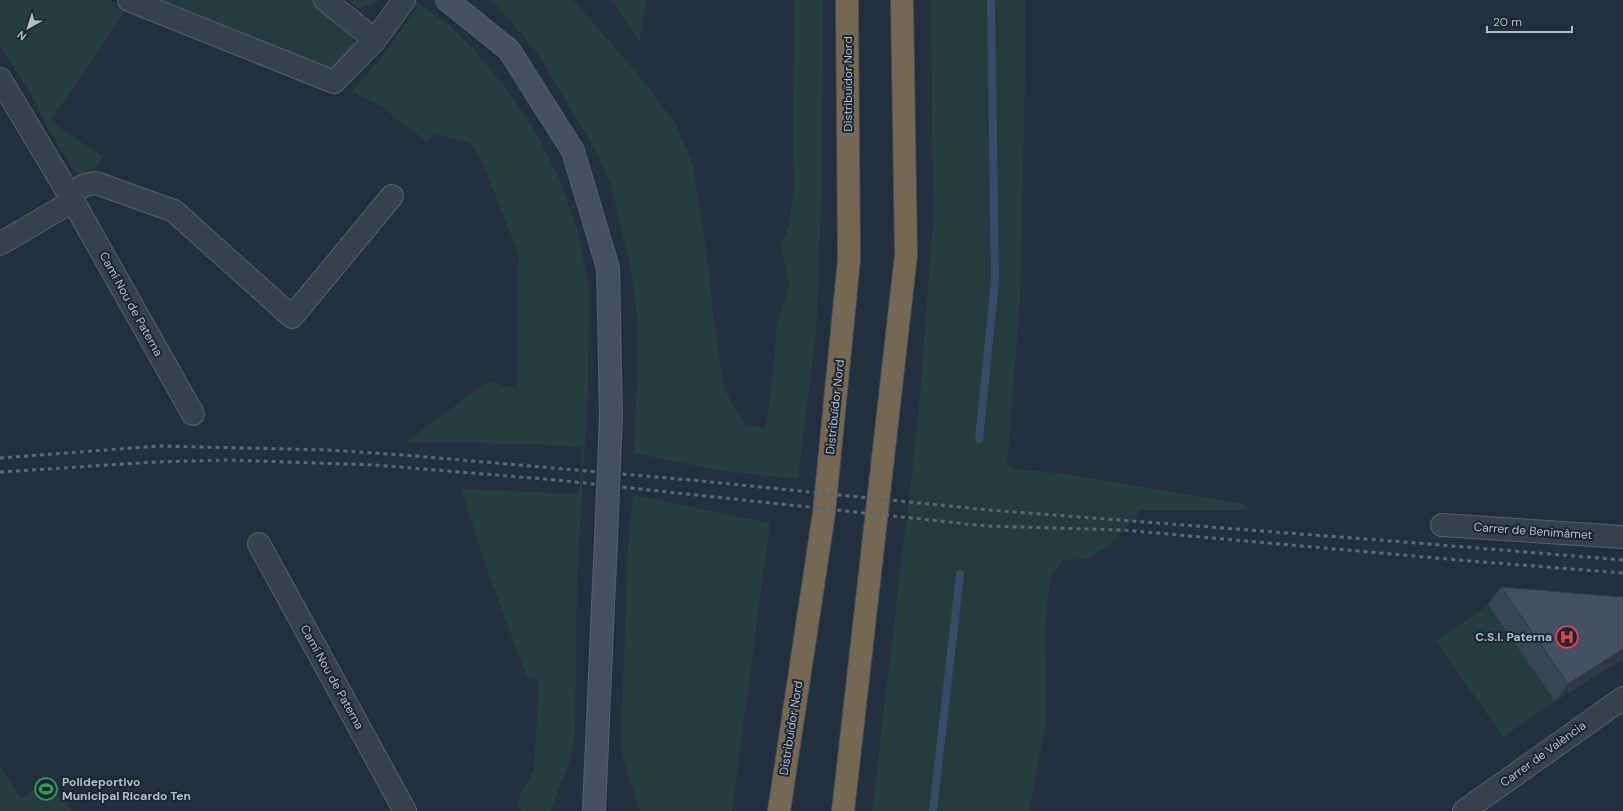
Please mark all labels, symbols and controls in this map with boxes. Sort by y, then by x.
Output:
north arrow [8,8,48,48]
scale bar [1487,8,1572,34]
text: 20 m [1493,14,1522,30]
text: N [14,28,29,44]
street label: Distribuïdor Nord [840,36,856,132]
street label: Camí Nou de Paterna [96,249,166,359]
street label: Distribuïdor Nord [822,359,848,455]
street label: Carrer de Benimàmet [1473,519,1593,543]
street label: Camí Nou de Paterna [297,622,367,732]
hospital icon: C.S.I. Paterna [1554,624,1580,650]
place label: C.S.I. Paterna [1475,629,1552,645]
street label: Distribuïdor Nord [776,680,806,776]
street label: Carrer de València [1497,717,1589,791]
place label: Polideportivo Municipal Ricardo Ten [62,774,191,804]
sports icon: Polideportivo Municipal Ricardo Ten [33,776,59,802]

